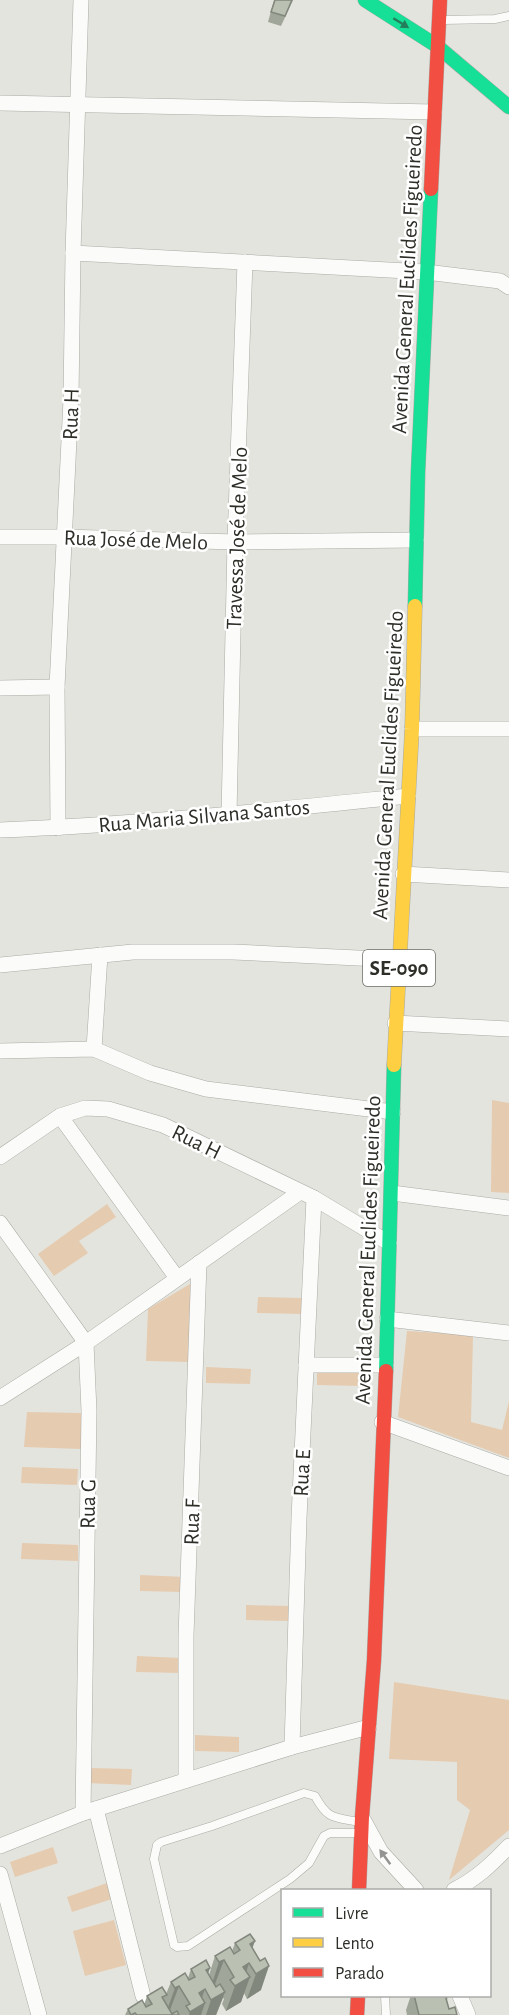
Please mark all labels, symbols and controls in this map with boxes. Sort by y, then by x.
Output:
one-way arrow [393,17,409,28]
street label: Avenida General Euclides Figueiredo [388,124,426,434]
street label: Rua H [59,388,83,440]
street label: Travessa José de Melo [223,446,251,630]
street label: Rua José de Melo [63,526,208,554]
street label: Avenida General Euclides Figueiredo [369,610,407,920]
street label: Rua Maria Silvana Santos [97,796,311,836]
road number: SE-090 [363,950,435,986]
street label: Avenida General Euclides Figueiredo [352,1095,384,1405]
street label: Rua H [168,1121,225,1163]
street label: Rua E [290,1448,314,1497]
street label: Rua G [77,1479,99,1529]
street label: Rua F [180,1498,204,1546]
one-way arrow [379,1849,391,1865]
legend [281,1889,491,1997]
text: Livre [335,1905,369,1923]
text: Lento [335,1935,374,1953]
text: Parado [335,1965,384,1983]

